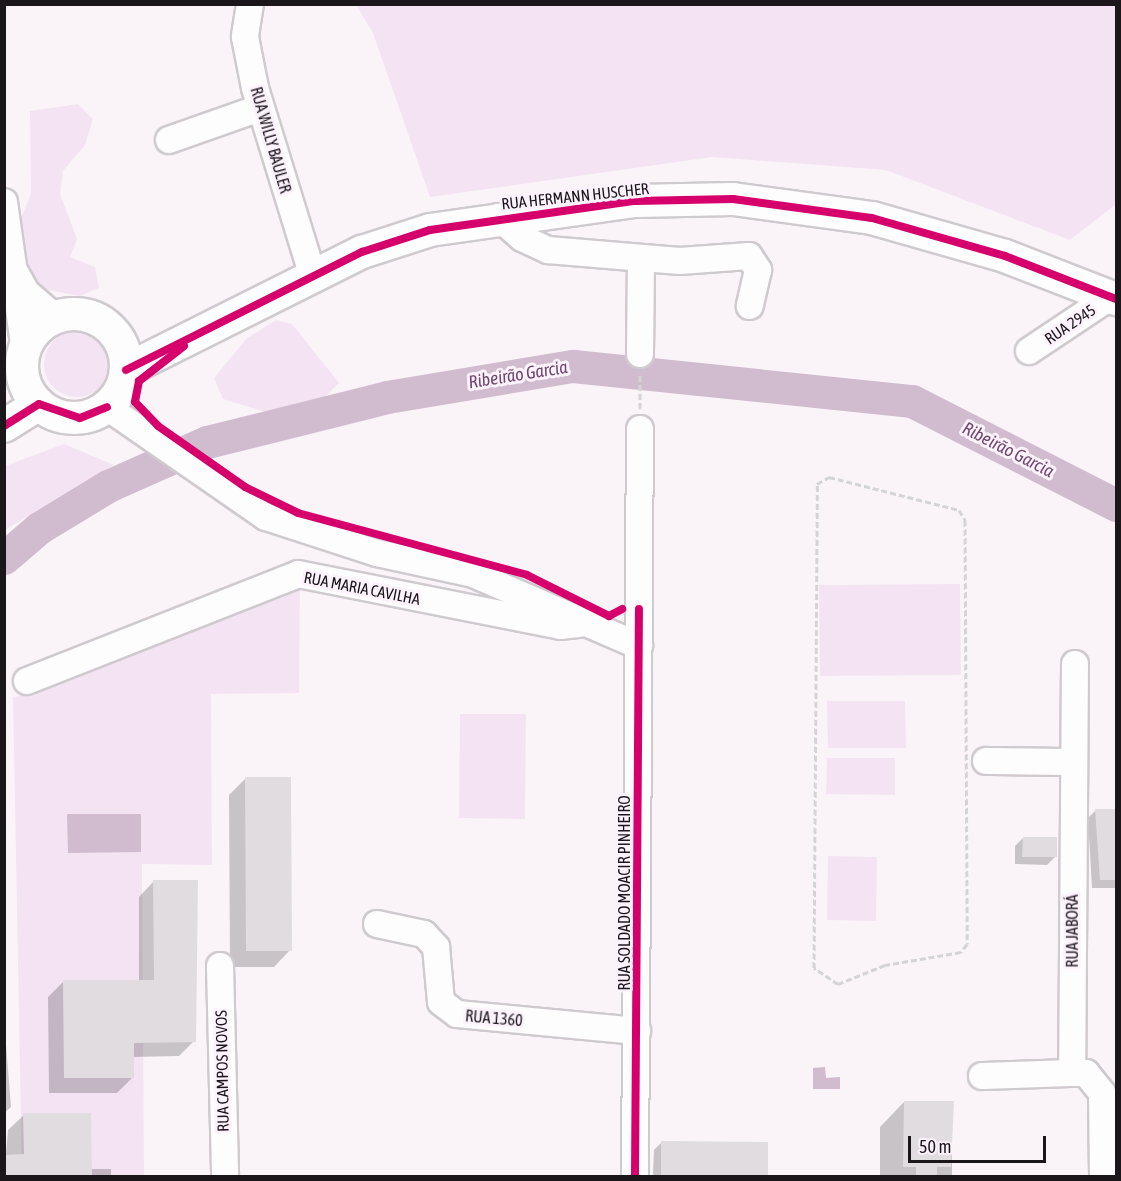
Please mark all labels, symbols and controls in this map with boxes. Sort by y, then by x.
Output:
street label: RUA WILLY BAULER [247,85,295,195]
street label: RUA HERMANN HUSCHER [500,179,650,213]
street label: RUA 2945 [1041,300,1099,348]
water label: Ribeirão Garcia [467,357,569,393]
water label: Ribeirão Garcia [959,418,1057,482]
street label: RUA MARIA CAVILHA [302,567,422,609]
street label: RUA SOLDADO MOACIR PINHEIRO [614,795,634,991]
street label: RUA JABORÁ [1062,894,1082,968]
street label: RUA 1360 [464,1006,524,1030]
street label: RUA CAMPOS NOVOS [211,1010,233,1132]
scale bar [911,1124,1049,1162]
text: 50 m [919,1136,951,1157]

